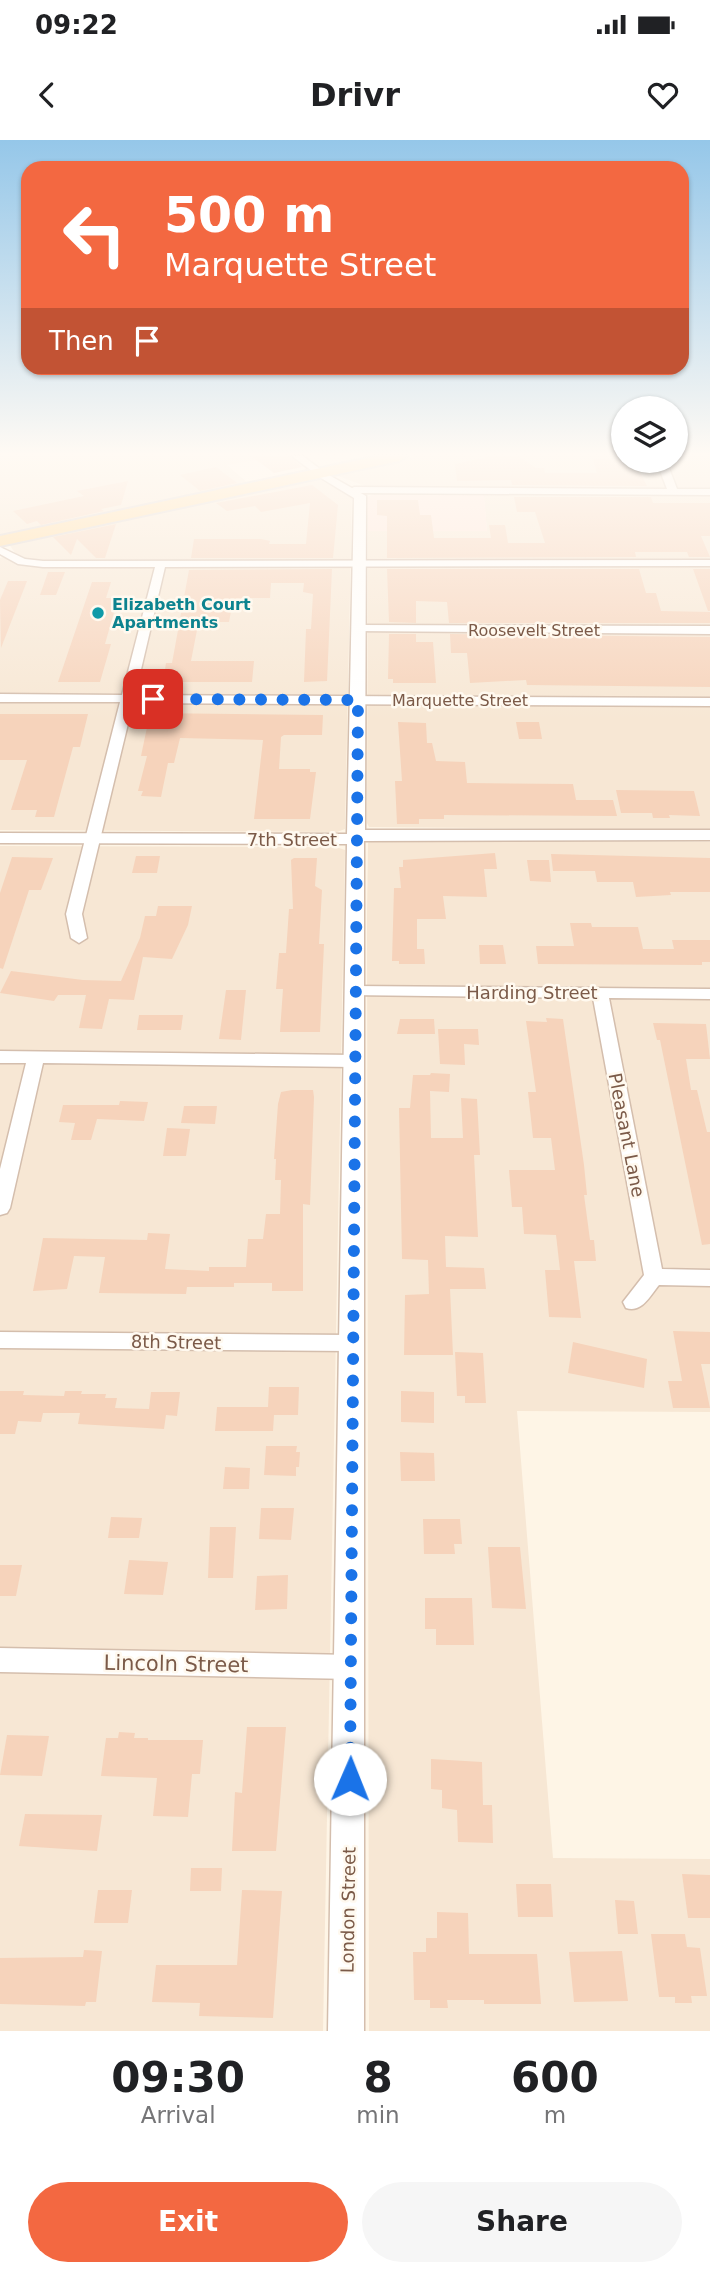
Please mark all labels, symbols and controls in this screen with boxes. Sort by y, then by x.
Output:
text: 09:22 [35,10,118,40]
icon: back [28,76,66,114]
text: Drivr [310,76,400,114]
icon: heart [644,76,682,114]
text: 500 m [164,187,334,244]
icon: left [49,189,140,280]
text: Marquette Street [164,246,436,284]
icon: arrive [128,322,166,360]
text: Then [49,326,114,356]
map controls [611,396,688,473]
button: layers [611,396,688,473]
place label: Elizabeth Court Apartments [112,595,251,632]
marker: Elizabeth Court Apartments [90,605,106,621]
street label: Roosevelt Street [468,621,600,640]
pin [123,669,183,729]
icon: arrive [134,680,172,718]
street label: Marquette Street [392,691,528,710]
street label: 7th Street [247,829,337,850]
street label: Harding Street [466,982,598,1003]
street label: Pleasant Lane [605,1071,649,1199]
street label: 8th Street [131,1331,221,1353]
street label: Lincoln Street [103,1651,249,1677]
position arrow [313,1742,387,1816]
street label: London Street [336,1847,360,1973]
text: 09:30 [111,2053,245,2102]
text: 8 [363,2053,393,2102]
text: 600 [511,2053,599,2102]
text: Arrival [141,2102,216,2128]
text: min [356,2102,400,2128]
text: m [544,2102,566,2128]
button: Exit [28,2182,348,2262]
button: Share [362,2182,682,2262]

